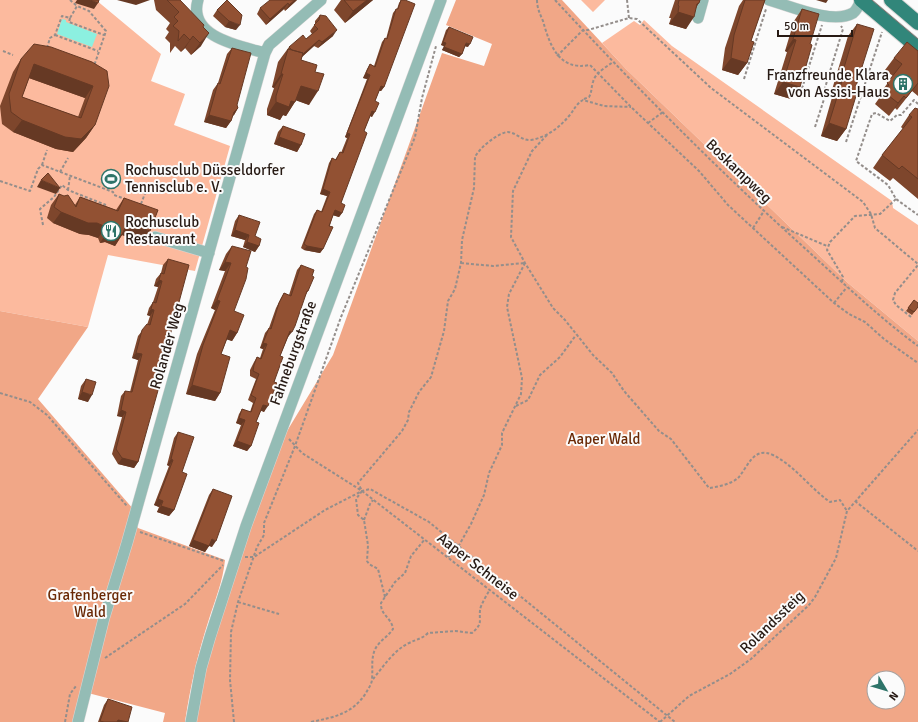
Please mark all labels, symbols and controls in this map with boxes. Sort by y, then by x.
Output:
scale bar [778,12,852,38]
text: 50 m [784,19,809,34]
place label: Franzfreunde Klara von Assisi-Haus [766,66,889,101]
building icon: Franzfreunde Klara von Assisi-Haus [892,73,914,95]
street label: Boskampweg [702,135,776,207]
place label: Rochusclub Düsseldorfer Tennisclub e. V. [125,161,285,196]
sports icon: Rochusclub Düsseldorfer Tennisclub e. V. [100,168,122,190]
place label: Rochusclub Restaurant [125,213,199,248]
restaurant icon: Rochusclub Restaurant [100,220,122,242]
street label: Fahneburgstraße [266,298,320,408]
street label: Rolander Weg [146,301,188,391]
park label: Aaper Wald [567,430,641,448]
street label: Aaper Schneise [434,529,522,603]
park label: Grafenberger Wald [48,586,133,621]
street label: Rolandssteig [736,587,808,657]
north arrow [866,670,906,710]
text: N [886,689,901,703]

